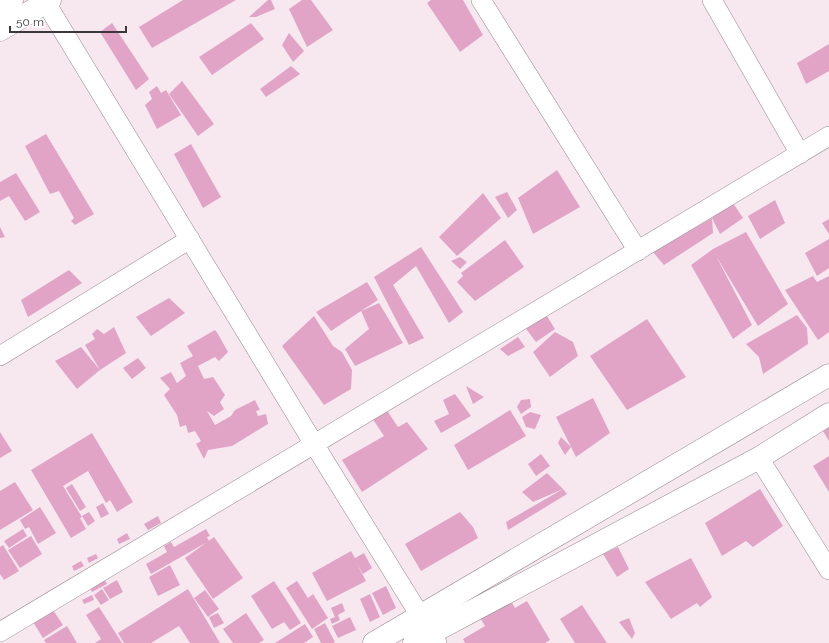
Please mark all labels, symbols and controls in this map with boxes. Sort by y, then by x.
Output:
scale bar [10,8,126,34]
text: 50 m [16,15,44,29]

